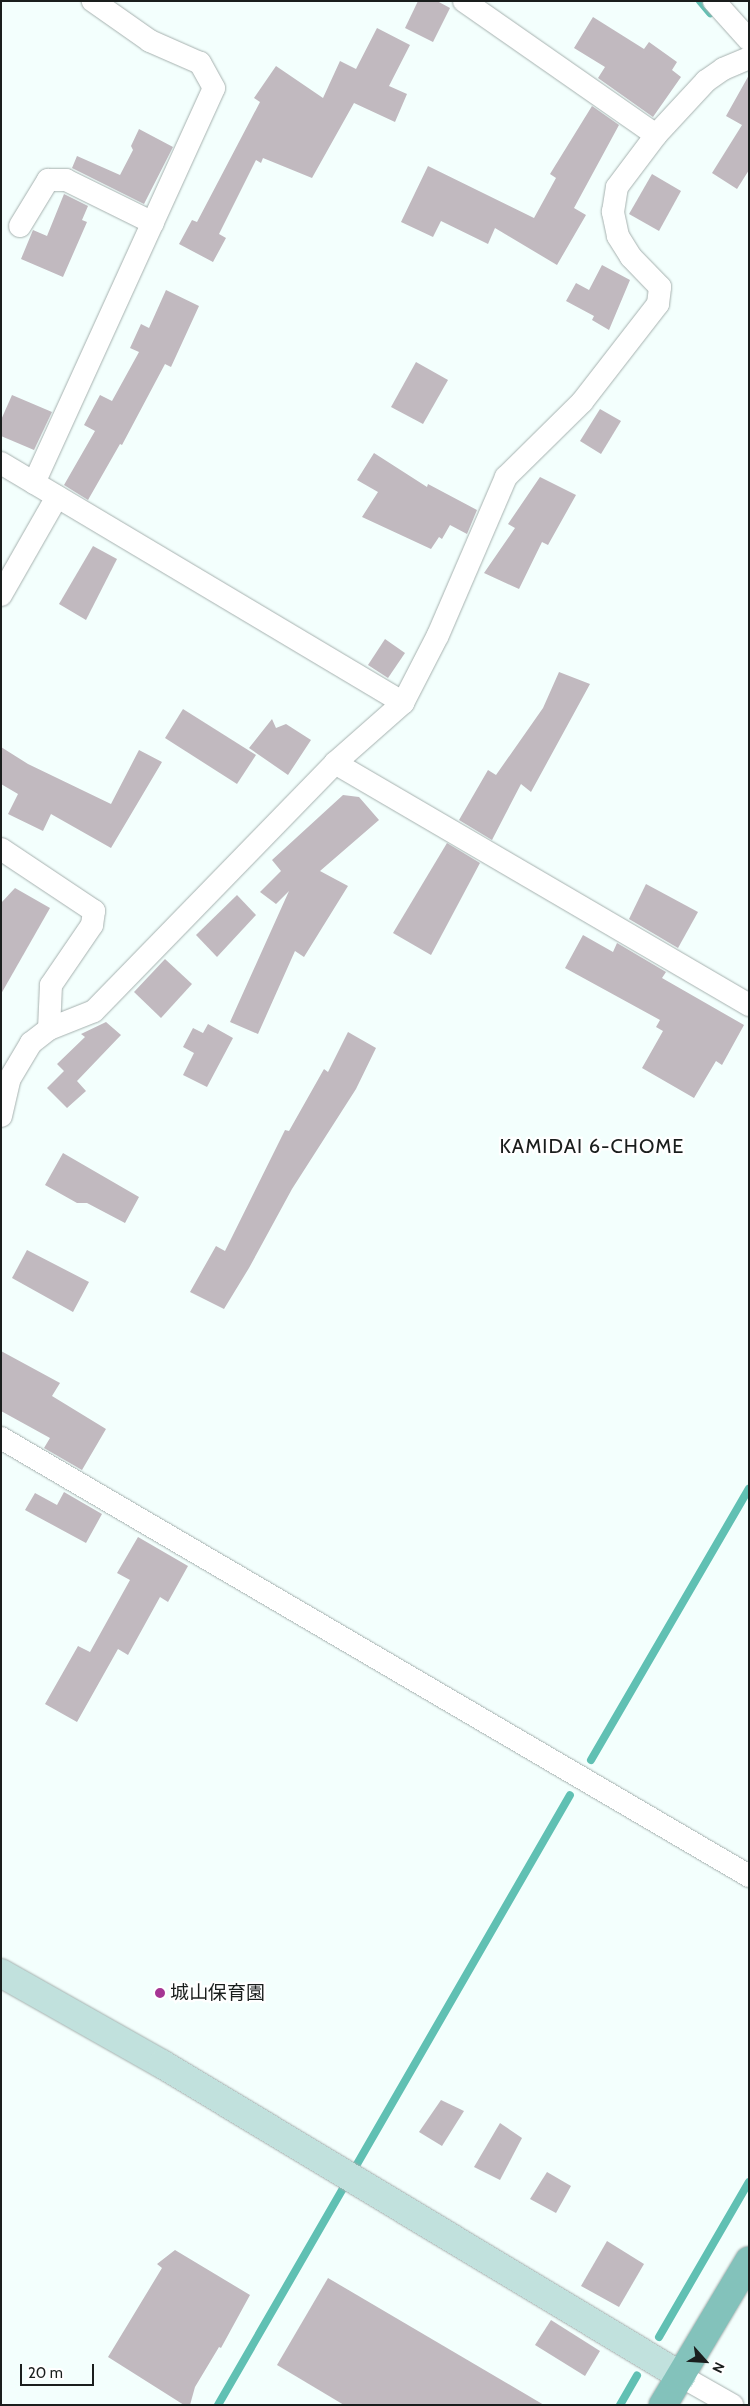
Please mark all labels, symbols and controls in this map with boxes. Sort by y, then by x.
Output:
district label: KAMIDAI 6-CHOME [498,1134,686,1158]
place label: 城山保育園 [170,1982,265,2004]
marker: 城山保育園 [154,1987,166,1999]
north arrow [680,2336,730,2386]
scale bar [22,2354,96,2386]
text: N [708,2359,729,2376]
text: 20 m [28,2364,63,2382]

